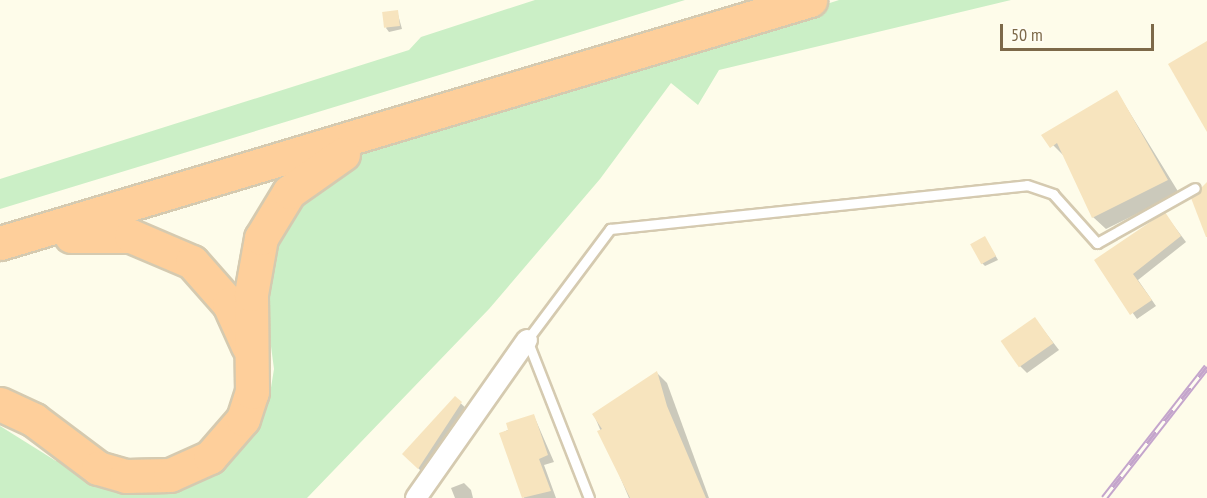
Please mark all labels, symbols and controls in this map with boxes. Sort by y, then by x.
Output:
scale bar [1003,12,1158,50]
text: 50 m [1011,23,1043,46]

